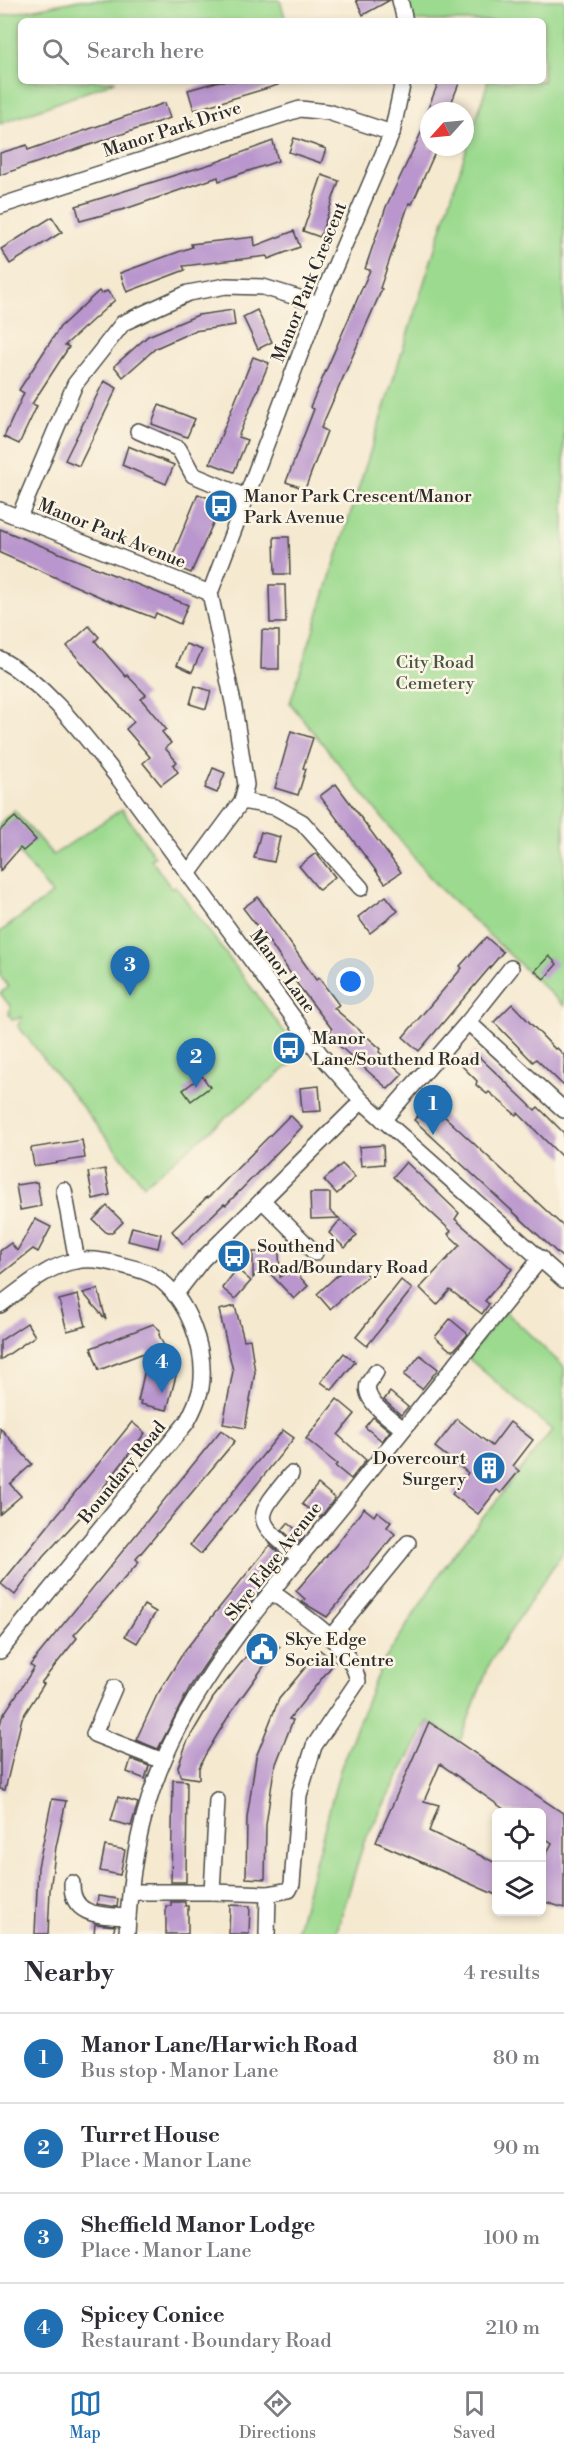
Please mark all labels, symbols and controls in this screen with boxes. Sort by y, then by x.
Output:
search box [18,18,546,84]
icon: search [39,35,72,68]
text: Search here [87,38,204,65]
street label: Manor Park Drive [100,96,244,163]
north arrow [420,102,474,156]
street label: Manor Park Crescent [267,198,352,366]
place label: Manor Park Crescent/Manor Park Avenue [244,485,472,529]
bus stop icon: Manor Park Crescent/Manor Park Avenue [203,488,239,524]
street label: Manor Park Avenue [34,493,189,574]
park label: City Road Cemetery [396,651,475,695]
street label: Manor Lane [244,925,321,1018]
pin: 3 [110,946,150,996]
your location [336,967,365,996]
place label: Manor Lane/Southend Road [312,1027,481,1071]
bus stop icon: Manor Lane/Southend Road [271,1030,307,1066]
pin: 2 [176,1038,216,1088]
pin: 1 [414,1086,452,1135]
place label: Southend Road/Boundary Road [257,1235,429,1279]
bus stop icon: Southend Road/Boundary Road [216,1238,252,1274]
pin: 4 [142,1344,182,1393]
street label: Boundary Road [73,1416,171,1529]
place label: Dovercourt Surgery [373,1447,467,1491]
building icon: Dovercourt Surgery [471,1450,507,1486]
street label: Skye Edge Avenue [220,1497,327,1625]
place label: Skye Edge Social Centre [285,1628,394,1672]
public building icon: Skye Edge Social Centre [244,1631,280,1667]
map controls [492,1808,546,1916]
button: locate [492,1808,546,1862]
button: layers [492,1862,546,1916]
text: Nearby [24,1957,114,1989]
text: 4 results [463,1961,540,1986]
text: Manor Lane/Harwich Road [81,2032,358,2059]
text: 1 [39,2046,48,2071]
text: 80 m [493,2046,540,2071]
text: Bus stop · Manor Lane [81,2059,279,2084]
text: Turret House [81,2122,220,2149]
text: 2 [37,2136,50,2161]
text: 90 m [493,2136,540,2161]
text: Place · Manor Lane [81,2149,252,2174]
text: Sheffield Manor Lodge [81,2212,315,2239]
text: 3 [37,2226,50,2251]
text: 100 m [484,2226,540,2251]
text: Place · Manor Lane [81,2239,252,2264]
text: Spicey Conice [81,2302,225,2329]
text: 4 [37,2316,50,2341]
text: 210 m [485,2316,540,2341]
text: Restaurant · Boundary Road [81,2329,332,2354]
tab: Map [69,2387,102,2443]
tab: Directions [239,2387,316,2443]
tab: Saved [453,2387,495,2443]

